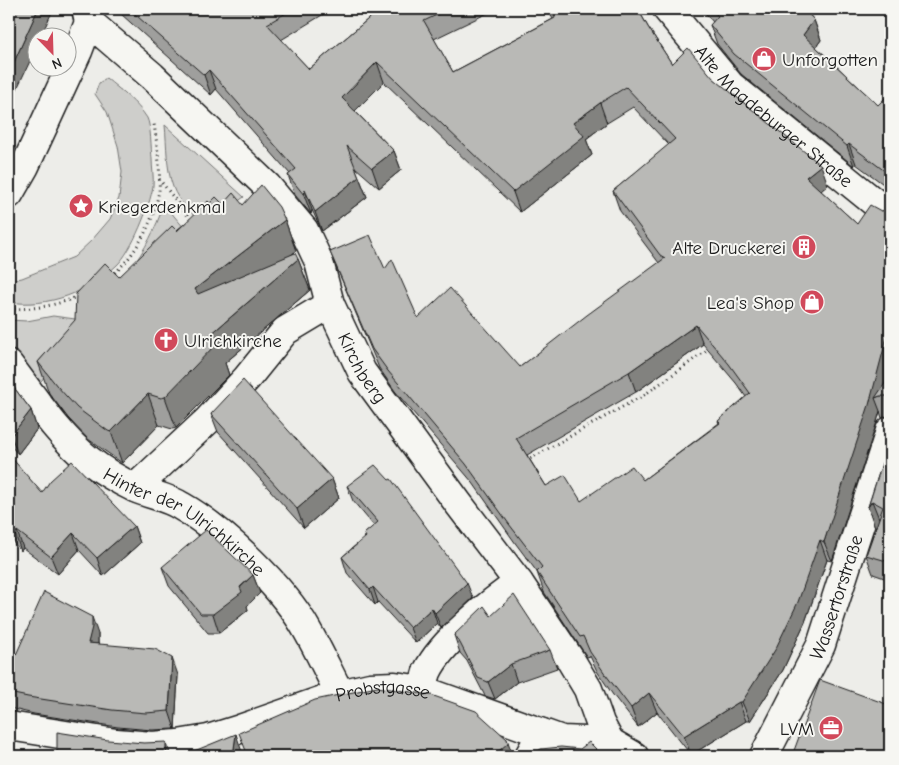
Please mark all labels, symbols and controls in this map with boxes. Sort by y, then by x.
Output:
north arrow [28,28,78,78]
street label: Alte Magdeburger Straße [690,41,857,192]
shop icon: Unforgotten [751,46,777,72]
place label: Unforgotten [782,49,878,71]
text: N [49,54,64,73]
place icon: Kriegerdenkmal [68,193,94,219]
place label: Kriegerdenkmal [98,196,226,218]
building icon: Alte Druckerei [791,234,817,260]
place label: Alte Druckerei [672,237,786,259]
shop icon: Lea's Shop [799,289,825,315]
place label: Lea's Shop [707,292,794,314]
church icon: Ulrichkirche [153,327,179,353]
street label: Kirchberg [333,329,391,408]
place label: Ulrichkirche [184,330,282,352]
street label: Hinter der Ulrichkirche [99,463,269,581]
street label: Wassertorstraße [805,532,868,664]
street label: Probstgasse [333,676,433,707]
office icon: LVM [818,715,844,741]
place label: LVM [780,718,814,740]

